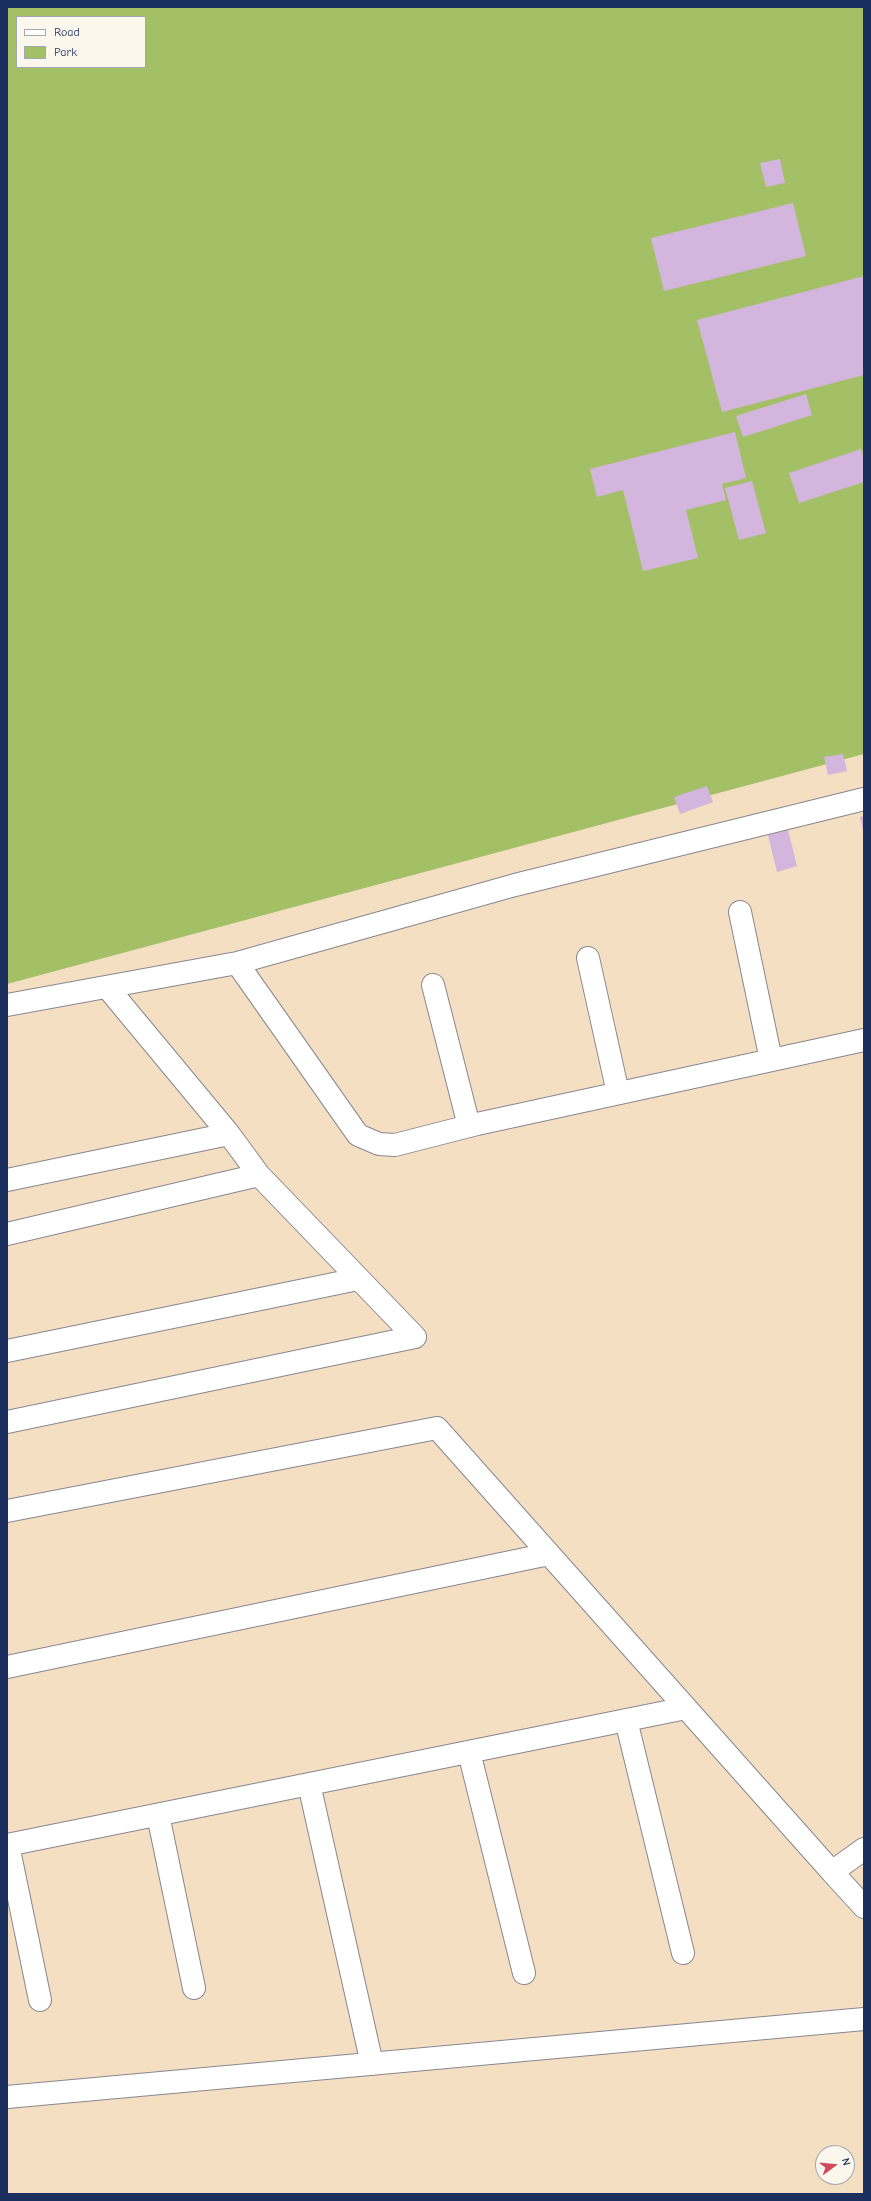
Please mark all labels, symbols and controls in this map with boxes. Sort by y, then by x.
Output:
legend [16,16,146,68]
text: Road [54,25,80,39]
text: Park [54,45,77,59]
north arrow [815,2145,855,2185]
text: N [839,2157,853,2167]

